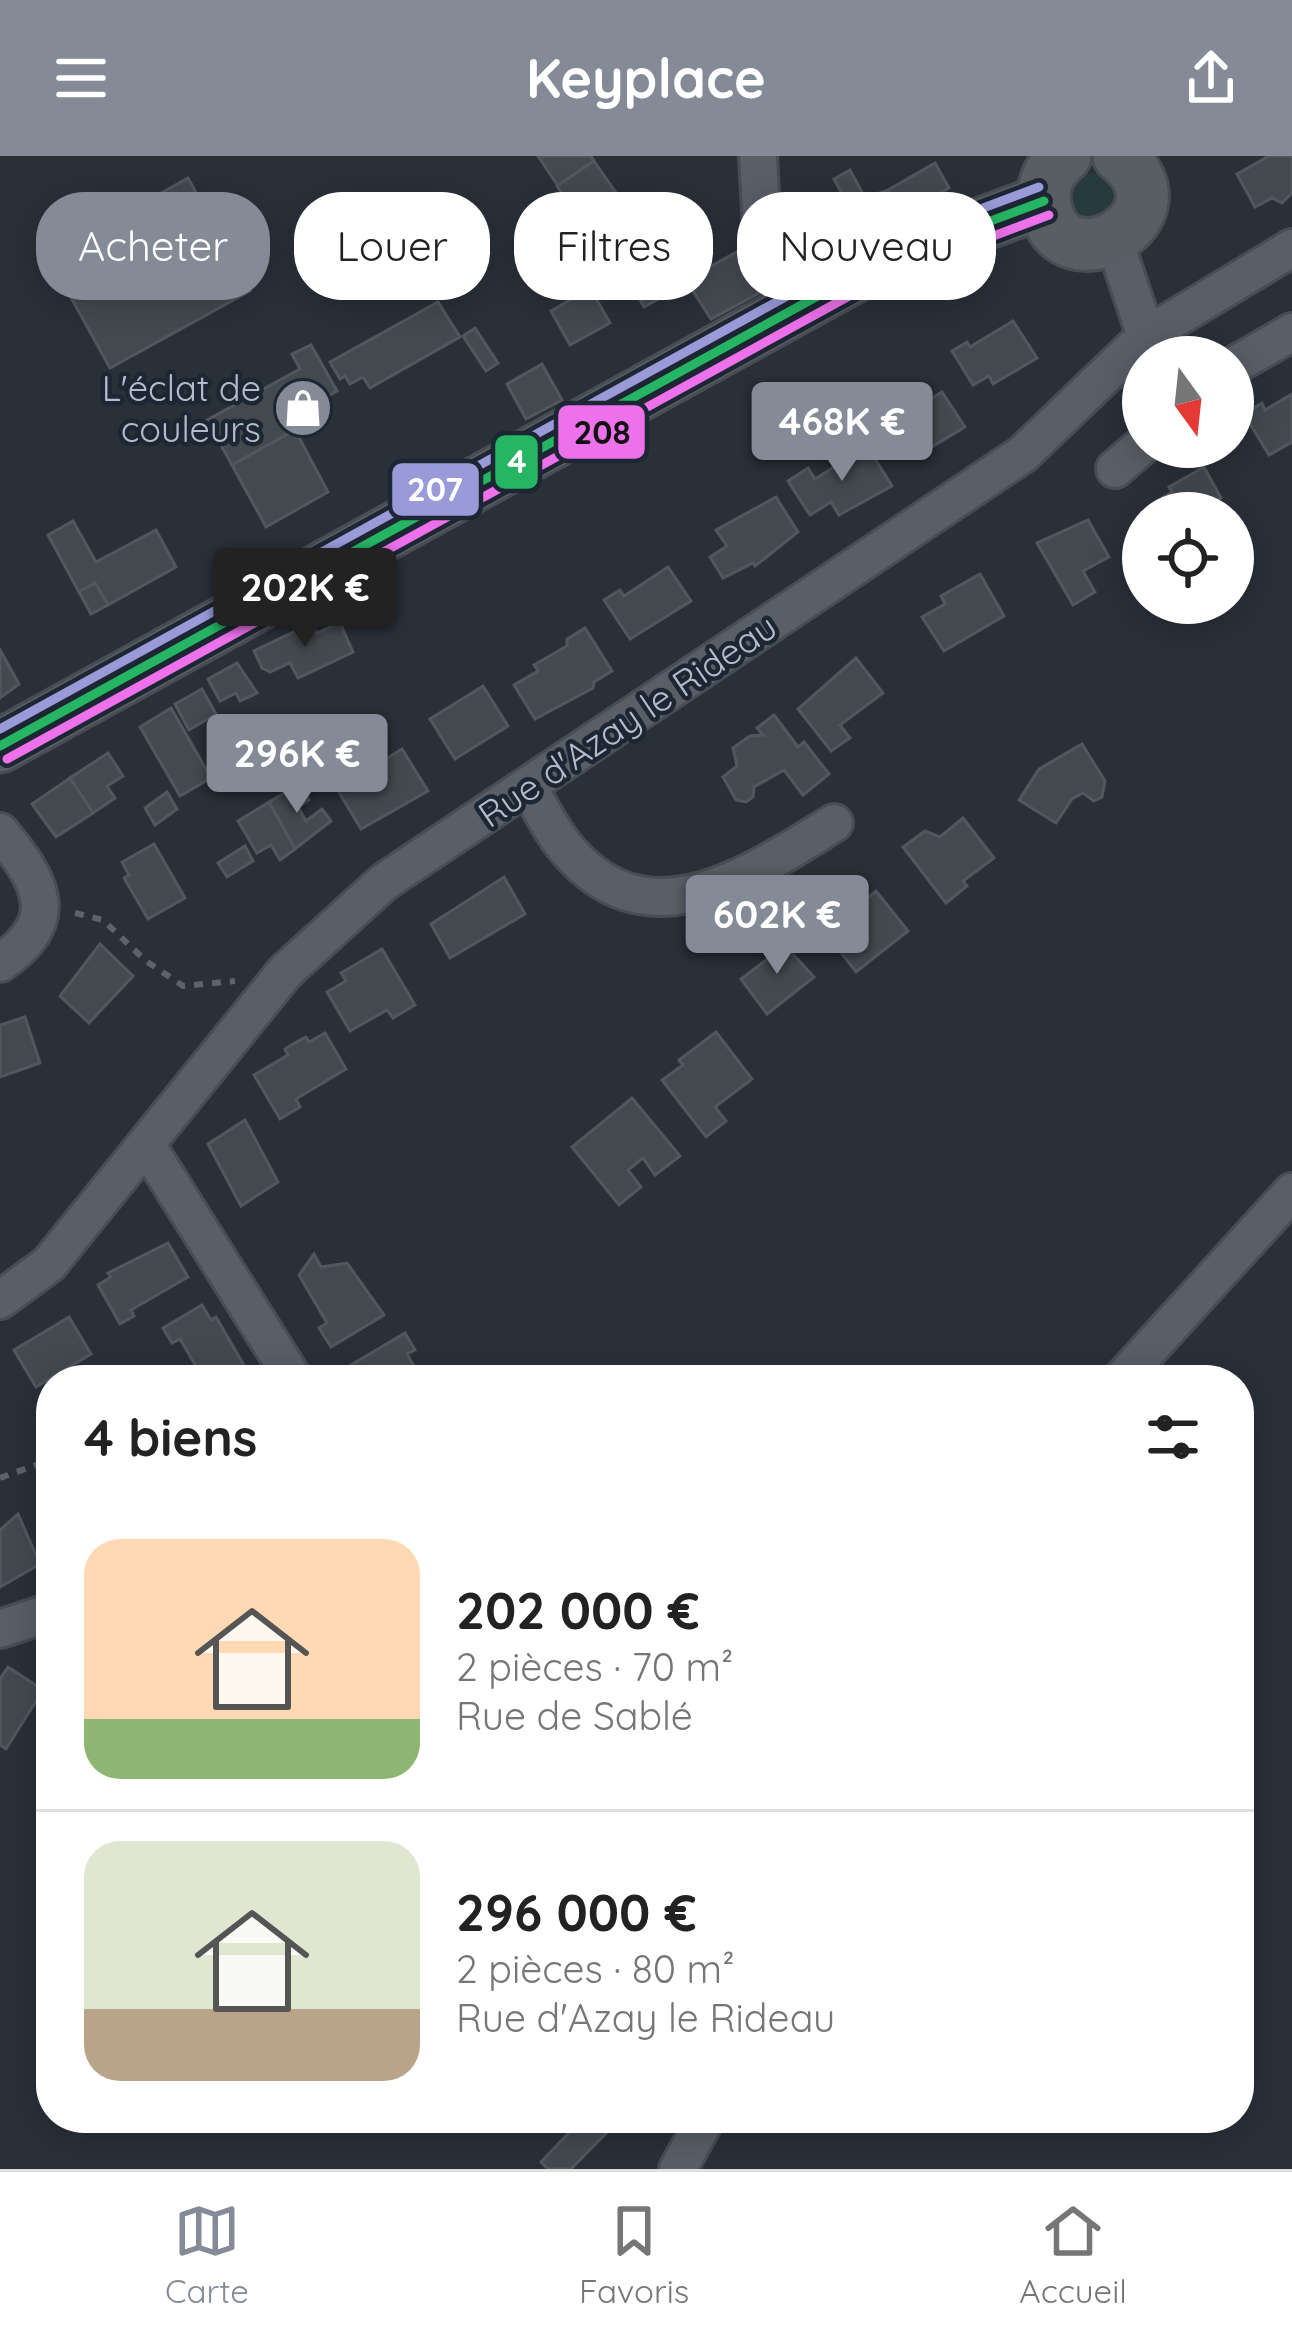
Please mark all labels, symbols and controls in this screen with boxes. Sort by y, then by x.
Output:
text: Keyplace [526,44,766,112]
icon: menu [48,45,114,111]
icon: share [1178,45,1244,111]
chip: Acheter [36,192,270,300]
chip: Louer [294,192,490,300]
chip: Filtres [514,192,713,300]
chip: Nouveau [737,192,996,300]
north arrow [1122,336,1254,468]
map controls [1122,336,1254,624]
place label: L'éclat de couleurs [102,365,261,451]
shop icon: L'éclat de couleurs [272,377,334,439]
pin: 468K € [744,382,940,484]
text: 468K € [779,396,905,445]
line badge: 208 [556,403,647,461]
text: 208 [573,411,631,452]
line badge: 4 [493,433,540,491]
text: 4 [507,440,527,481]
line badge: 207 [390,461,481,518]
text: 207 [407,468,463,509]
button: locate [1122,492,1254,624]
pin: 202K € [207,548,403,650]
text: 202K € [240,562,370,611]
street label: Rue d'Azay le Rideau [469,603,785,837]
pin: 296K € [199,714,395,816]
text: 296K € [234,728,360,777]
pin: 602K € [679,875,875,977]
text: 602K € [713,889,841,938]
icon: filters [1140,1404,1206,1470]
text: 4 biens [84,1405,257,1469]
text: 202 000 € [456,1578,700,1642]
icon: home [180,1587,324,1731]
text: 2 pièces · 70 m² [456,1642,734,1691]
text: Rue de Sablé [456,1691,693,1740]
text: 296 000 € [456,1880,697,1944]
icon: home [180,1889,324,2033]
text: 2 pièces · 80 m² [456,1944,735,1993]
text: Rue d'Azay le Rideau [456,1993,835,2042]
tab: Carte [165,2198,249,2311]
tab: Favoris [579,2198,689,2311]
tab: Accueil [1019,2198,1127,2311]

